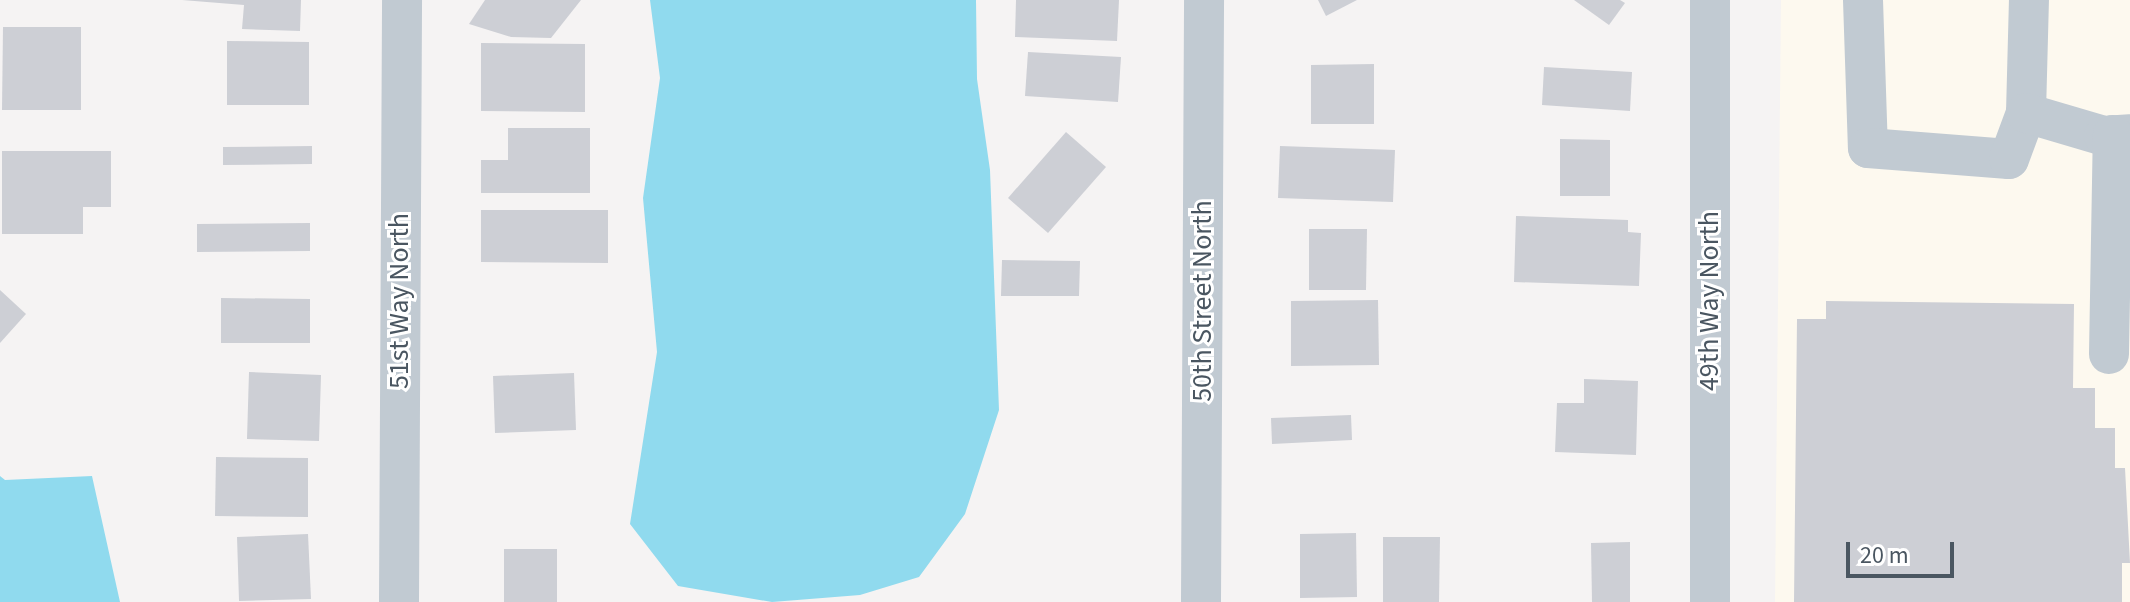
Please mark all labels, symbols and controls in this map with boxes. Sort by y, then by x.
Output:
street label: 50th Street North [1185,200,1219,402]
street label: 49th Way North [1692,211,1726,391]
street label: 51st Way North [382,213,416,389]
scale bar [1850,526,1958,576]
text: 20 m [1860,538,1909,573]

